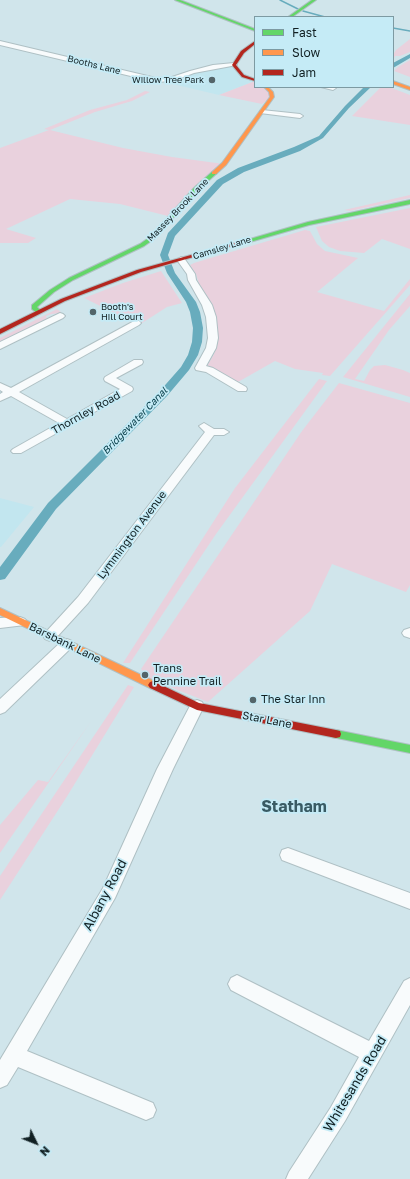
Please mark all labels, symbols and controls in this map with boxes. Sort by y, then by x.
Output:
legend [254,16,394,88]
text: Fast [292,25,317,40]
text: Slow [292,45,320,60]
street label: Booths Lane [66,53,122,77]
text: Jam [292,65,316,80]
place label: Willow Tree Park [132,75,204,85]
marker: Willow Tree Park [207,75,217,85]
street label: Massey Brook Lane [145,176,211,244]
street label: Camsley Lane [192,234,252,262]
place label: Booth's Hill Court [101,302,143,323]
marker: Booth's Hill Court [88,307,98,317]
water label: Bridgewater Canal [100,385,170,457]
street label: Thornley Road [49,389,123,437]
street label: Lymmington Avenue [95,488,169,582]
street label: Barsbank Lane [27,620,103,666]
place label: Trans Pennine Trail [153,662,222,688]
marker: Trans Pennine Trail [140,670,150,680]
place label: The Star Inn [261,693,325,707]
marker: The Star Inn [248,695,258,705]
street label: Star Lane [241,709,293,731]
district label: Statham [261,797,327,817]
street label: Albany Road [80,857,130,933]
street label: Whitesands Road [320,1033,390,1135]
north arrow [16,1123,56,1163]
text: N [38,1144,53,1159]

